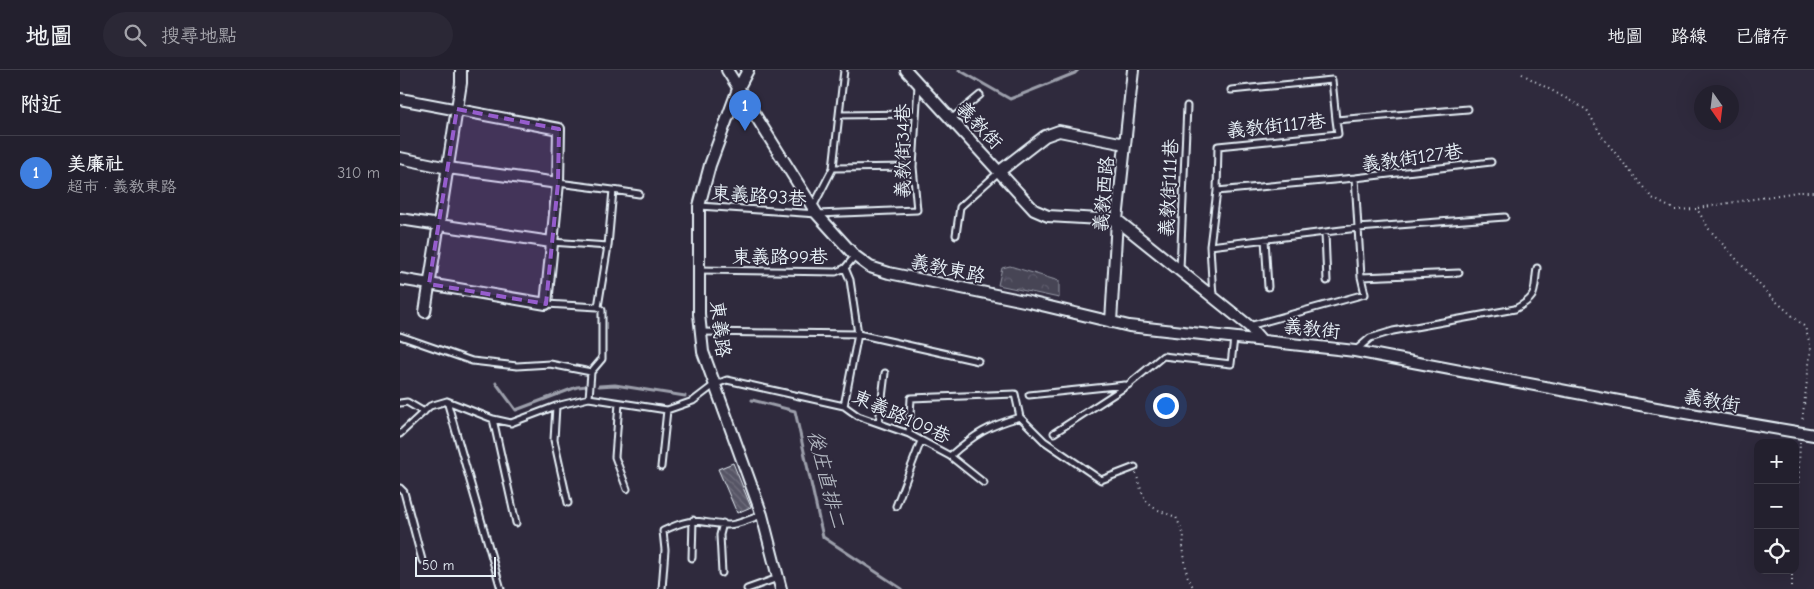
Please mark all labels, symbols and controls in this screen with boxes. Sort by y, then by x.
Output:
search box [103,12,453,57]
icon: search [121,21,149,49]
text: 地圖 [25,22,73,50]
text: 搜尋地點 [161,25,237,47]
text: 地圖 [1607,26,1643,47]
text: 路線 [1671,26,1707,47]
text: 已儲存 [1735,26,1789,47]
north arrow [1694,85,1739,130]
pin: 1 [729,90,761,131]
text: 附近 [20,92,62,116]
street label: 義教街 [952,98,1007,154]
street label: 義教街34巷 [892,104,914,198]
street label: 義教街117巷 [1225,110,1327,142]
street label: 義教街111巷 [1155,138,1183,238]
street label: 義教街127巷 [1360,140,1464,176]
text: 美廉社 [67,153,124,175]
street label: 義教西路 [1090,155,1118,233]
text: 1 [33,164,39,182]
text: 310 m [337,164,380,182]
text: 超市 · 義教東路 [67,178,177,196]
street label: 東義路93巷 [710,182,807,210]
street label: 東義路99巷 [732,246,828,268]
street label: 義教東路 [908,250,987,288]
street label: 東義路 [706,299,734,359]
street label: 義教街 [1282,315,1341,343]
street label: 東義路109巷 [849,385,954,448]
street label: 義教街 [1682,385,1742,417]
your location [1153,393,1179,419]
water label: 後庄直排二 [803,428,850,530]
map controls [1754,439,1799,574]
button: + [1754,439,1799,484]
button: − [1754,484,1799,529]
button: locate [1754,529,1799,574]
scale bar [415,554,496,577]
text: 50 m [422,557,454,574]

